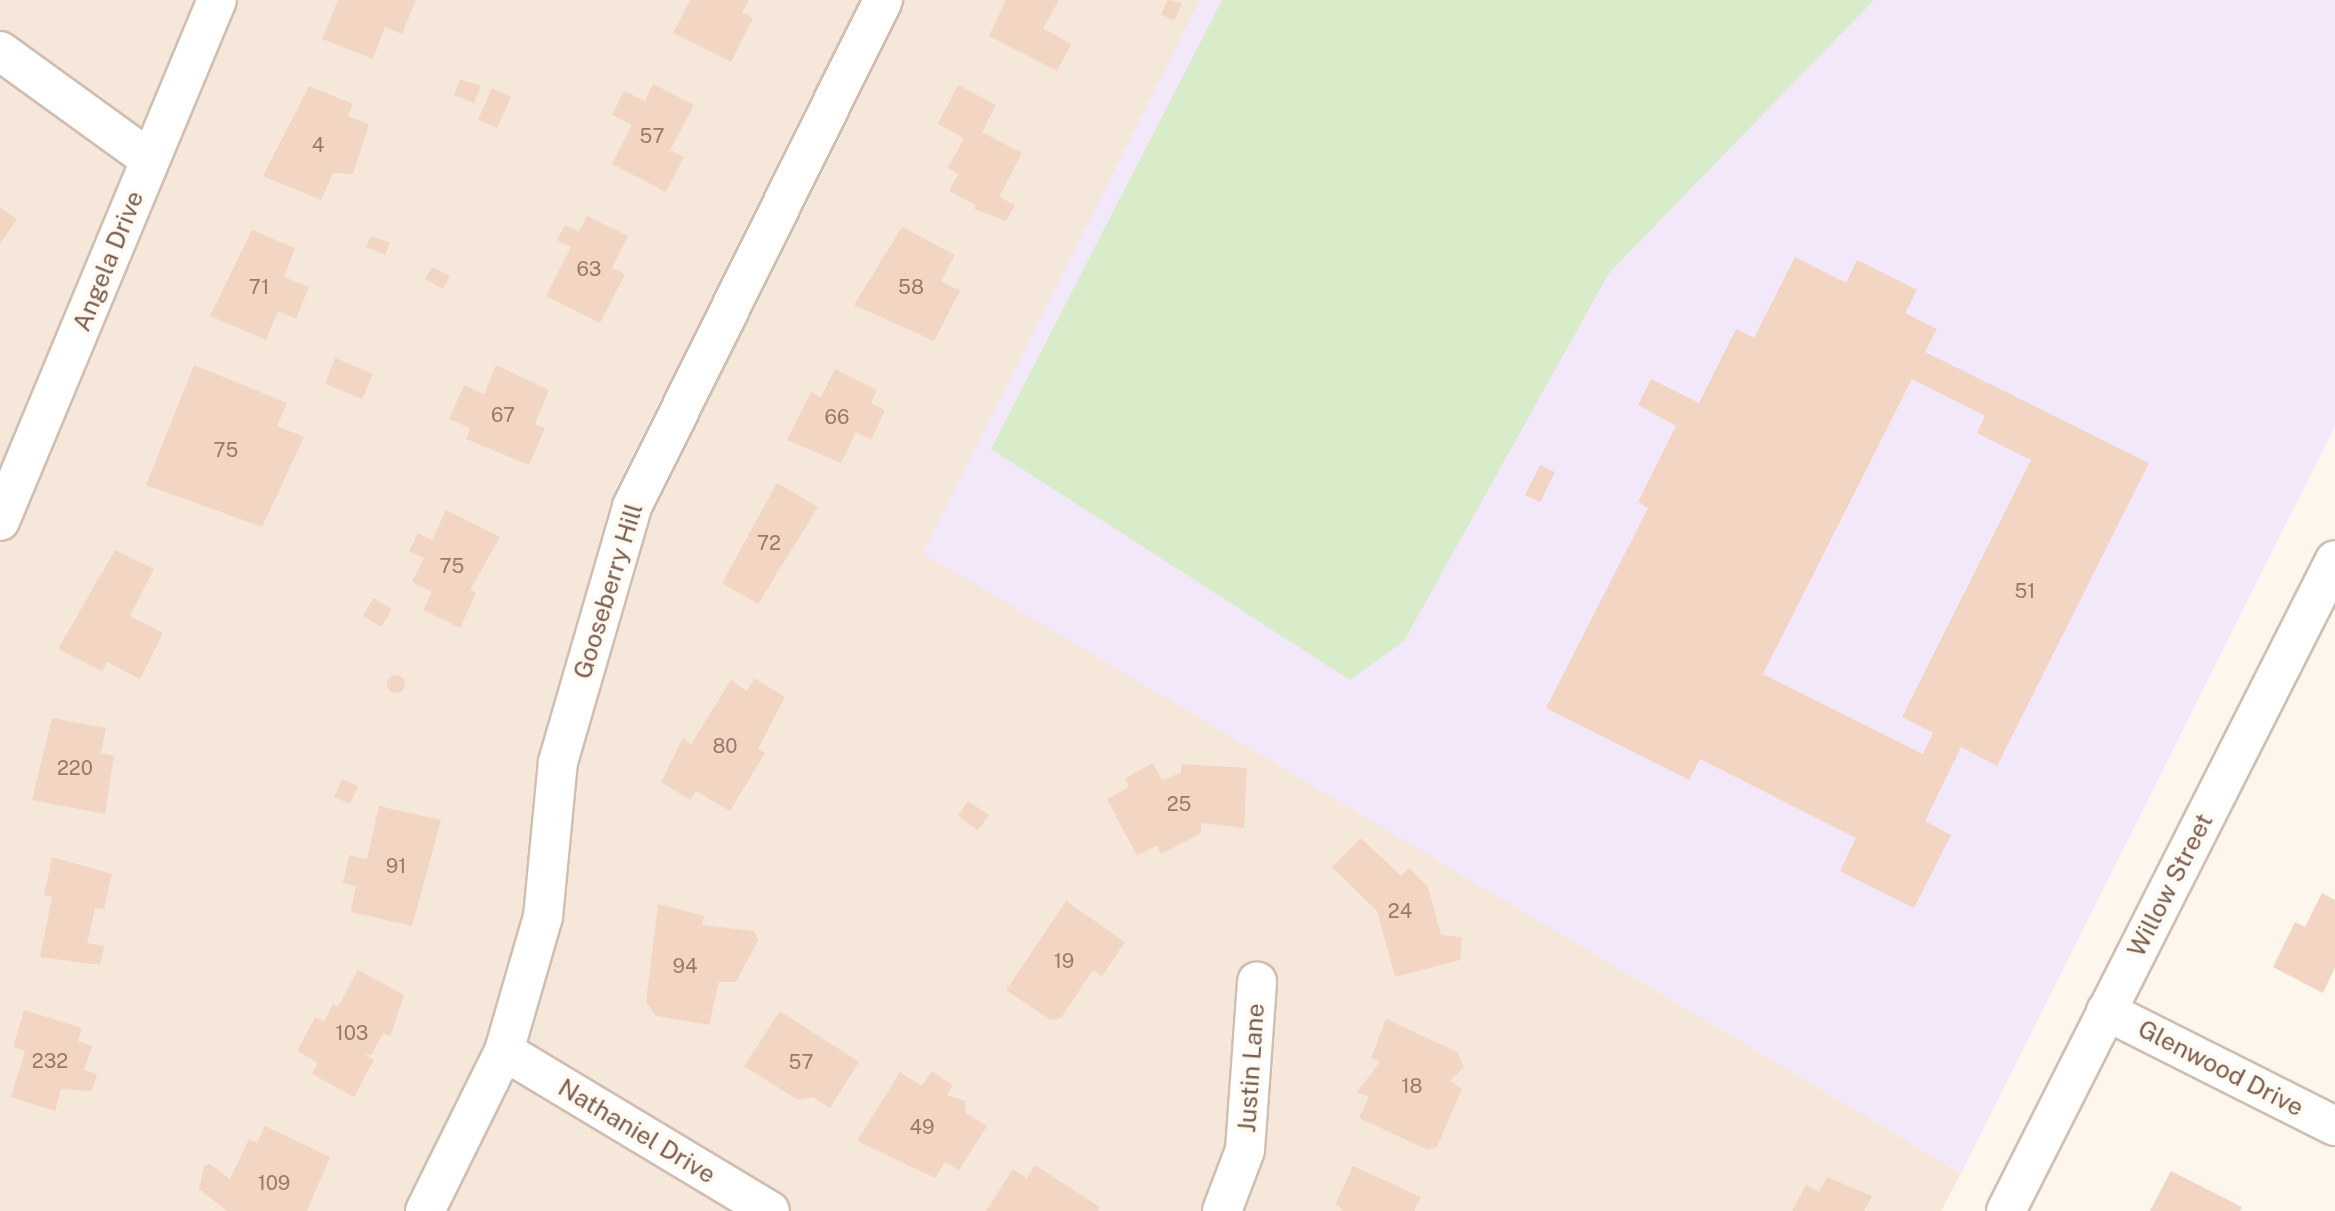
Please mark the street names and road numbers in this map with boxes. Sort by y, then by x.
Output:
street label: Angela Drive [66,186,150,336]
street label: Gooseberry Hill [567,500,649,682]
street label: Willow Street [2121,808,2219,962]
street label: Justin Lane [1232,1002,1270,1134]
street label: Glenwood Drive [2133,1013,2309,1123]
street label: Nathaniel Drive [553,1072,721,1190]

